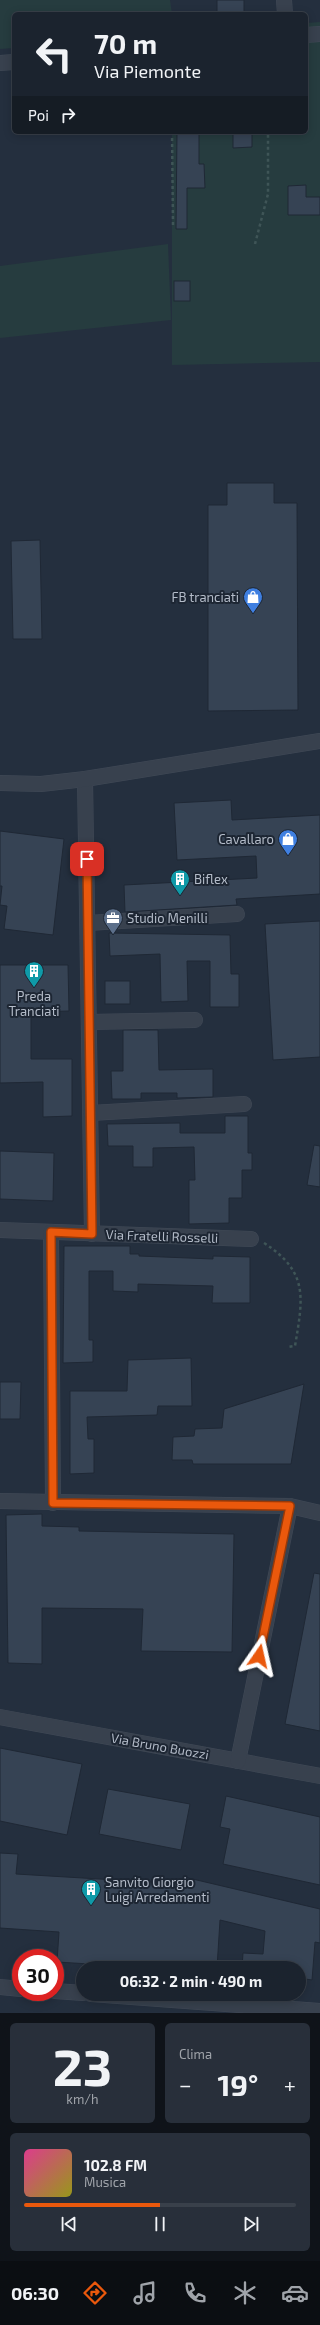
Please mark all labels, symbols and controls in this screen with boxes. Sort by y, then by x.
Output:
text: 70 m [94,26,157,60]
icon: left [28,28,80,80]
text: Via Piemonte [94,60,201,82]
icon: right [57,104,79,126]
text: Poi [28,106,49,124]
shop icon: FB tranciati [242,586,264,614]
place label: FB tranciati [172,589,239,605]
shop icon: Cavallaro [277,828,299,856]
place label: Cavallaro [218,831,274,847]
pin [70,842,104,876]
icon: arrive [76,848,98,870]
building icon: Biflex [169,868,191,896]
place label: Biflex [194,871,228,887]
office icon: Studio Menilli [102,907,124,935]
place label: Studio Menilli [127,910,208,926]
building icon: Preda Tranciati [23,960,45,988]
place label: Preda Tranciati [8,988,60,1019]
street label: Via Fratelli Rosselli [105,1226,219,1246]
position arrow [238,1635,280,1677]
street label: Via Bruno Buozzi [110,1730,210,1762]
place label: Sanvito Giorgio Luigi Arredamenti [105,1874,209,1905]
building icon: Sanvito Giorgio Luigi Arredamenti [80,1878,102,1906]
speed limit sign: 30 [12,1949,64,2001]
text: 06:32 · 2 min · 490 m [120,1972,262,1990]
text: 23 [53,2034,112,2096]
text: Clima [179,2046,212,2062]
text: 19° [217,2066,258,2102]
text: − [179,2071,192,2097]
text: + [284,2071,296,2097]
text: km/h [66,2091,99,2107]
text: 102.8 FM [84,2156,147,2174]
text: Musica [84,2174,126,2190]
icon: previous [58,2213,80,2235]
icon: pause [149,2213,171,2235]
icon: next [240,2213,262,2235]
icon: directions [81,2279,109,2307]
icon: music [131,2279,159,2307]
icon: phone [181,2279,209,2307]
icon: climate [231,2279,259,2307]
icon: car [281,2279,309,2307]
text: 06:30 [11,2282,59,2304]

